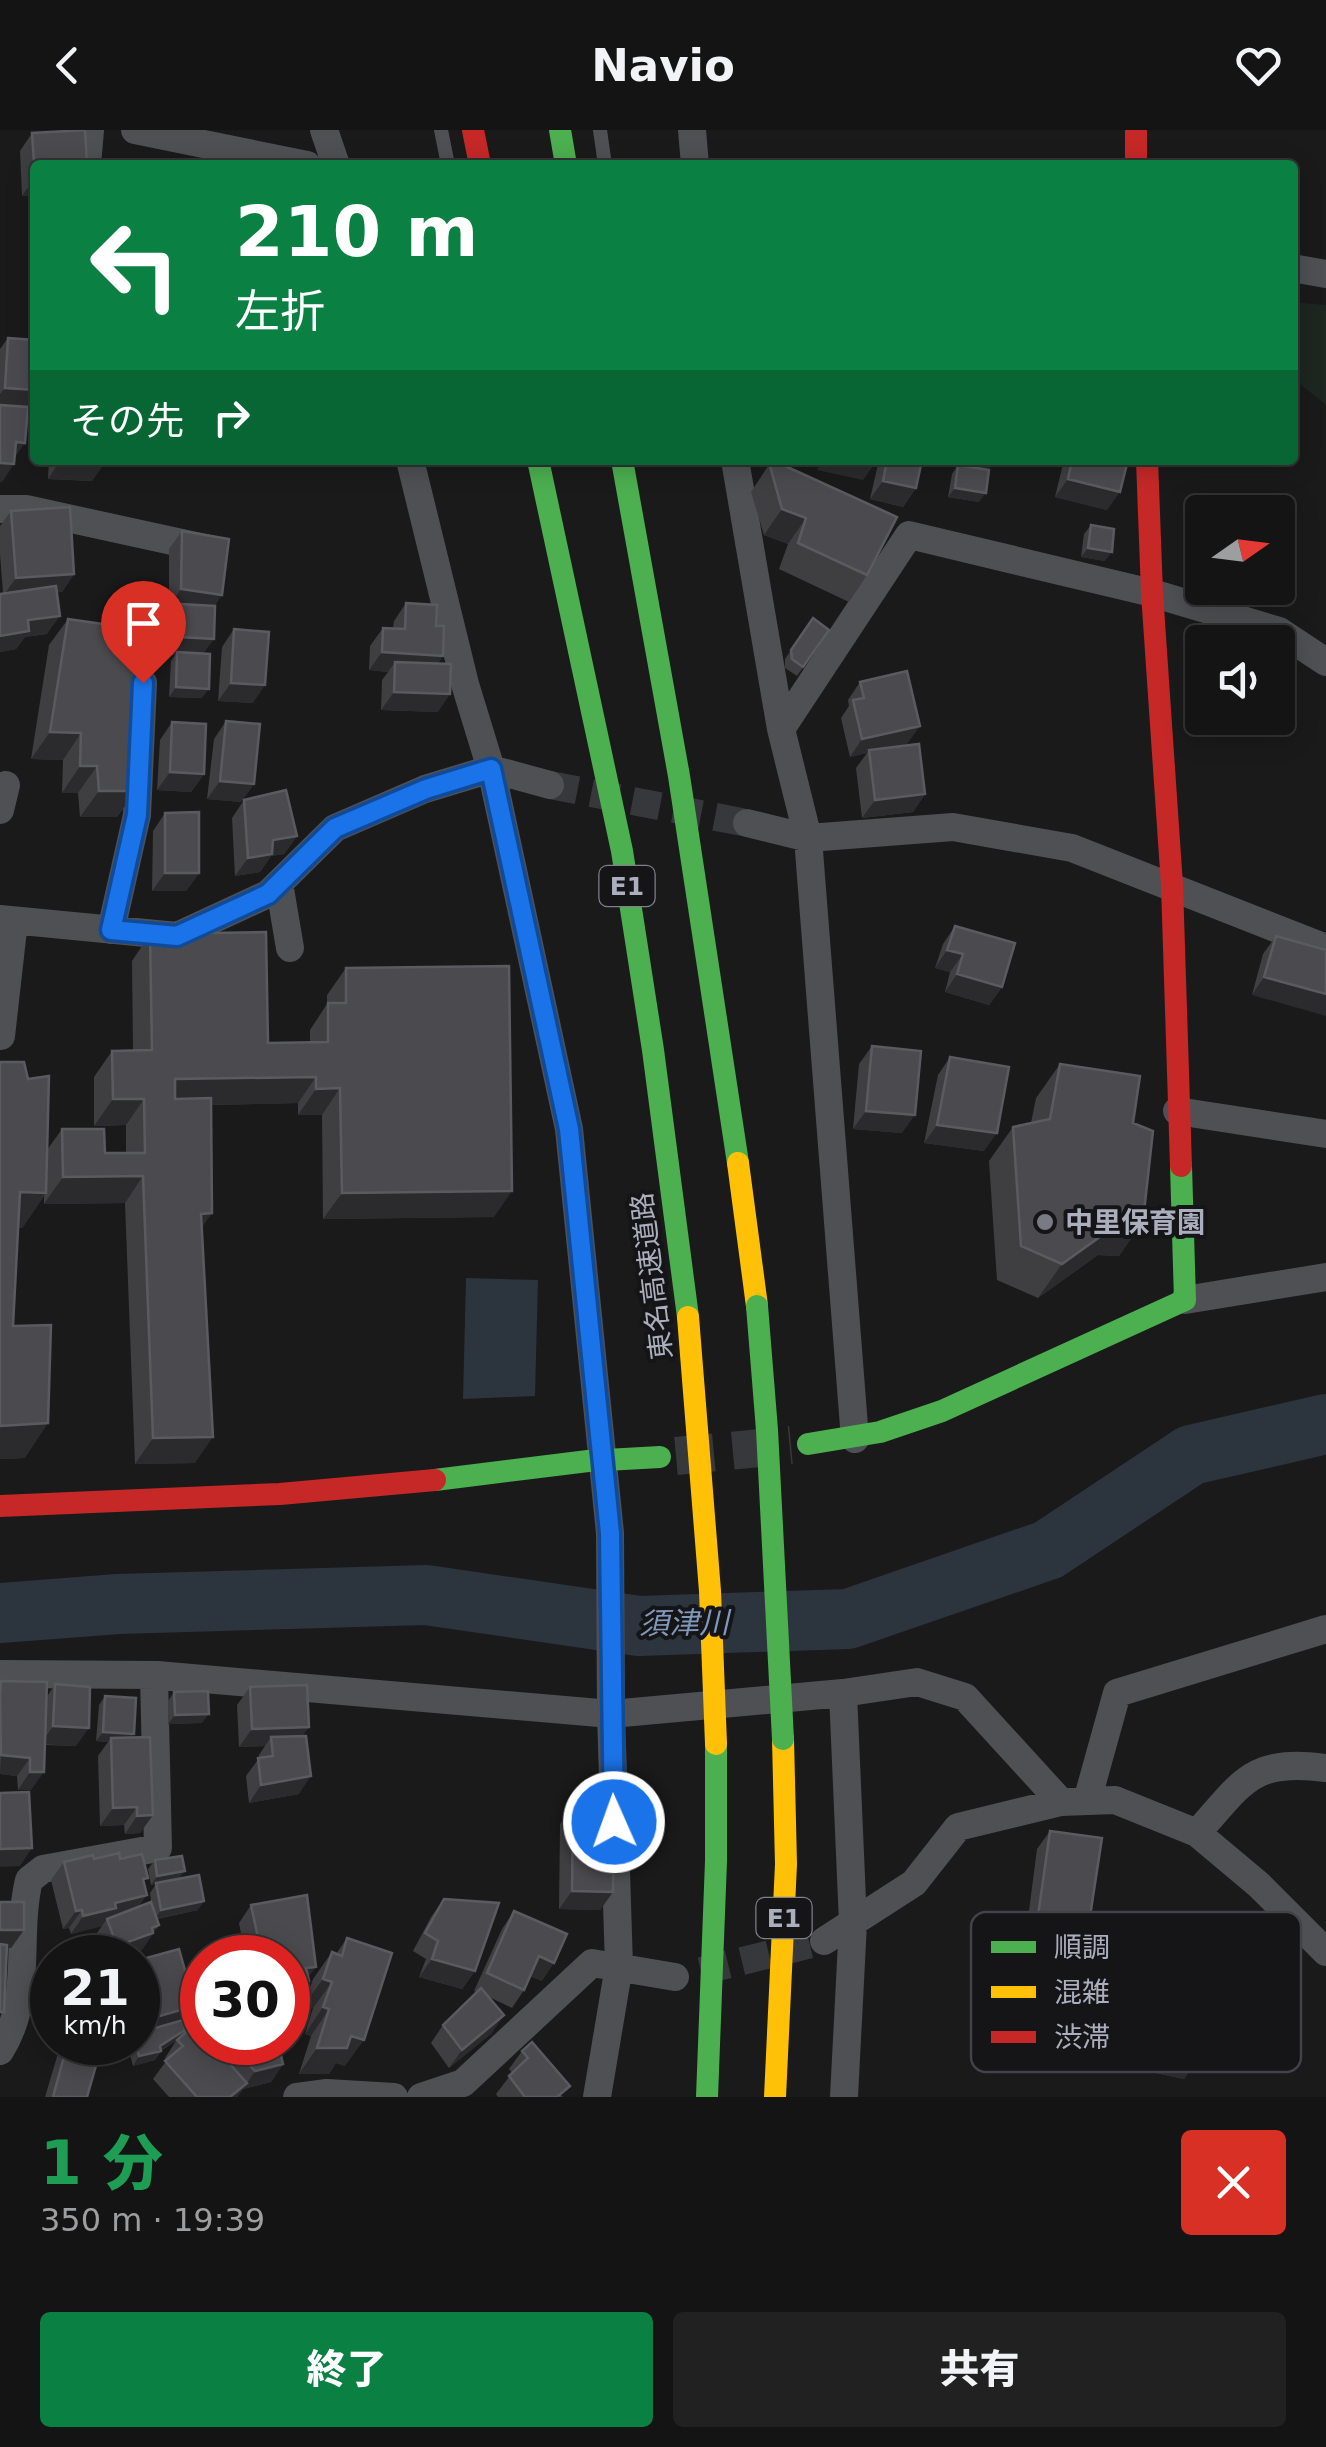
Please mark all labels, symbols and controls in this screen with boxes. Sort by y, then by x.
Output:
icon: back [40,38,95,93]
icon: heart [1231,38,1286,93]
text: Navio [591,39,735,92]
text: 210 m [235,191,478,273]
icon: left [70,200,200,330]
text: 左折 [235,285,325,338]
icon: right [204,390,259,445]
text: その先 [70,399,184,443]
north arrow [1185,495,1295,605]
map controls [1185,495,1295,735]
pin [101,581,186,684]
icon: arrive [116,596,171,651]
button: sound [1185,625,1295,735]
road number: E1 [600,866,654,906]
street label: 東名高速道路 [625,1191,679,1361]
place label: 中里保育園 [1065,1206,1205,1239]
marker: 中里保育園 [1034,1211,1056,1233]
water label: 須津川 [639,1605,732,1641]
position arrow [562,1770,666,1874]
road number: E1 [756,1898,812,1938]
legend [971,1912,1301,2072]
text: 順調 [1054,1931,1110,1964]
speed limit sign: 30 [180,1935,310,2065]
text: 21 [60,1959,130,2017]
text: 混雑 [1054,1976,1110,2009]
text: km/h [63,2011,127,2040]
text: 渋滞 [1054,2021,1110,2054]
text: 1 分 [40,2128,163,2198]
button: close [1181,2130,1286,2235]
text: 350 m · 19:39 [40,2201,265,2239]
button: 終了 [40,2312,653,2427]
button: 共有 [673,2312,1286,2427]

